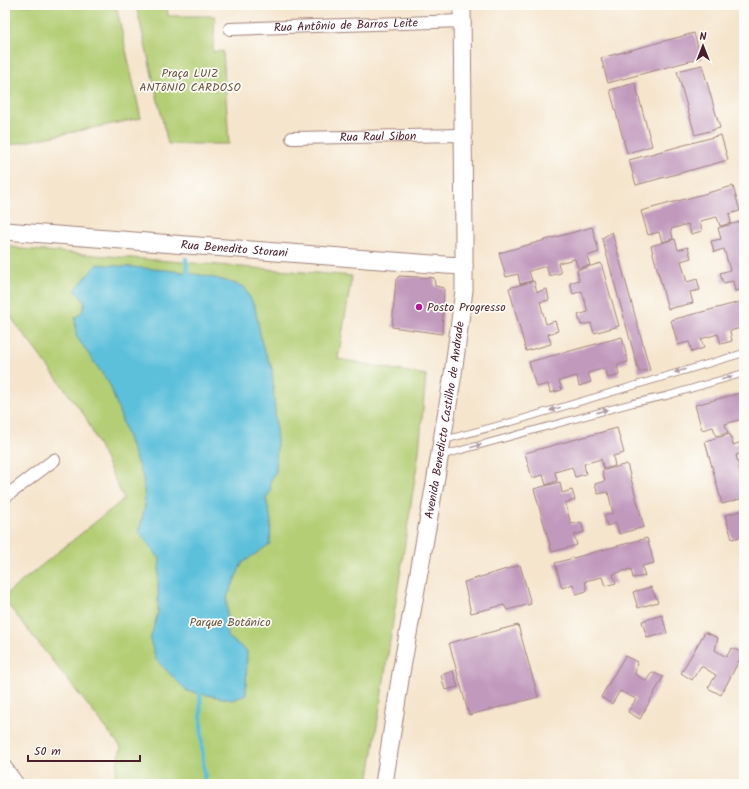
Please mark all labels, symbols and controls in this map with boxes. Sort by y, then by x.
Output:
street label: Rua Antônio de Barros Leite [274,14,419,37]
north arrow [683,26,723,66]
text: N [700,28,707,46]
park label: Praça LUIZ ANTôNIO CARDOSO [139,64,241,97]
street label: Rua Raul Sibon [339,127,417,147]
street label: Rua Benedito Storani [180,236,290,263]
place label: Posto Progresso [427,298,506,317]
marker: Posto Progresso [414,302,424,312]
street label: Avenida Benedicto Castilho de Andrade [420,320,470,520]
one-way arrow [673,368,685,374]
one-way arrow [722,375,734,381]
one-way arrow [549,406,561,412]
one-way arrow [596,408,608,414]
one-way arrow [471,443,483,449]
park label: Parque Botânico [189,613,271,632]
scale bar [28,737,140,763]
text: 50 m [34,742,61,761]

